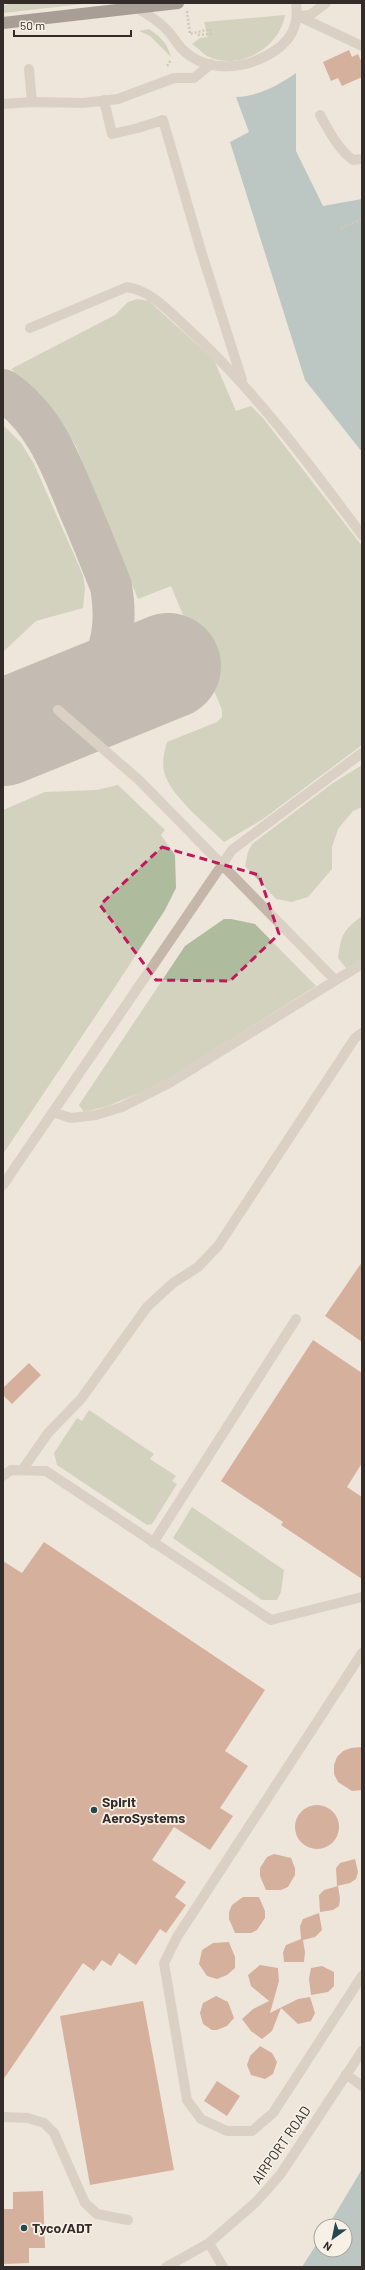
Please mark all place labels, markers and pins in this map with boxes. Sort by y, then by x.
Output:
place label: Spirit AeroSystems [102,1793,185,1826]
marker: Spirit AeroSystems [89,1805,99,1815]
place label: Tyco/ADT [32,2219,93,2236]
marker: Tyco/ADT [19,2223,29,2233]

